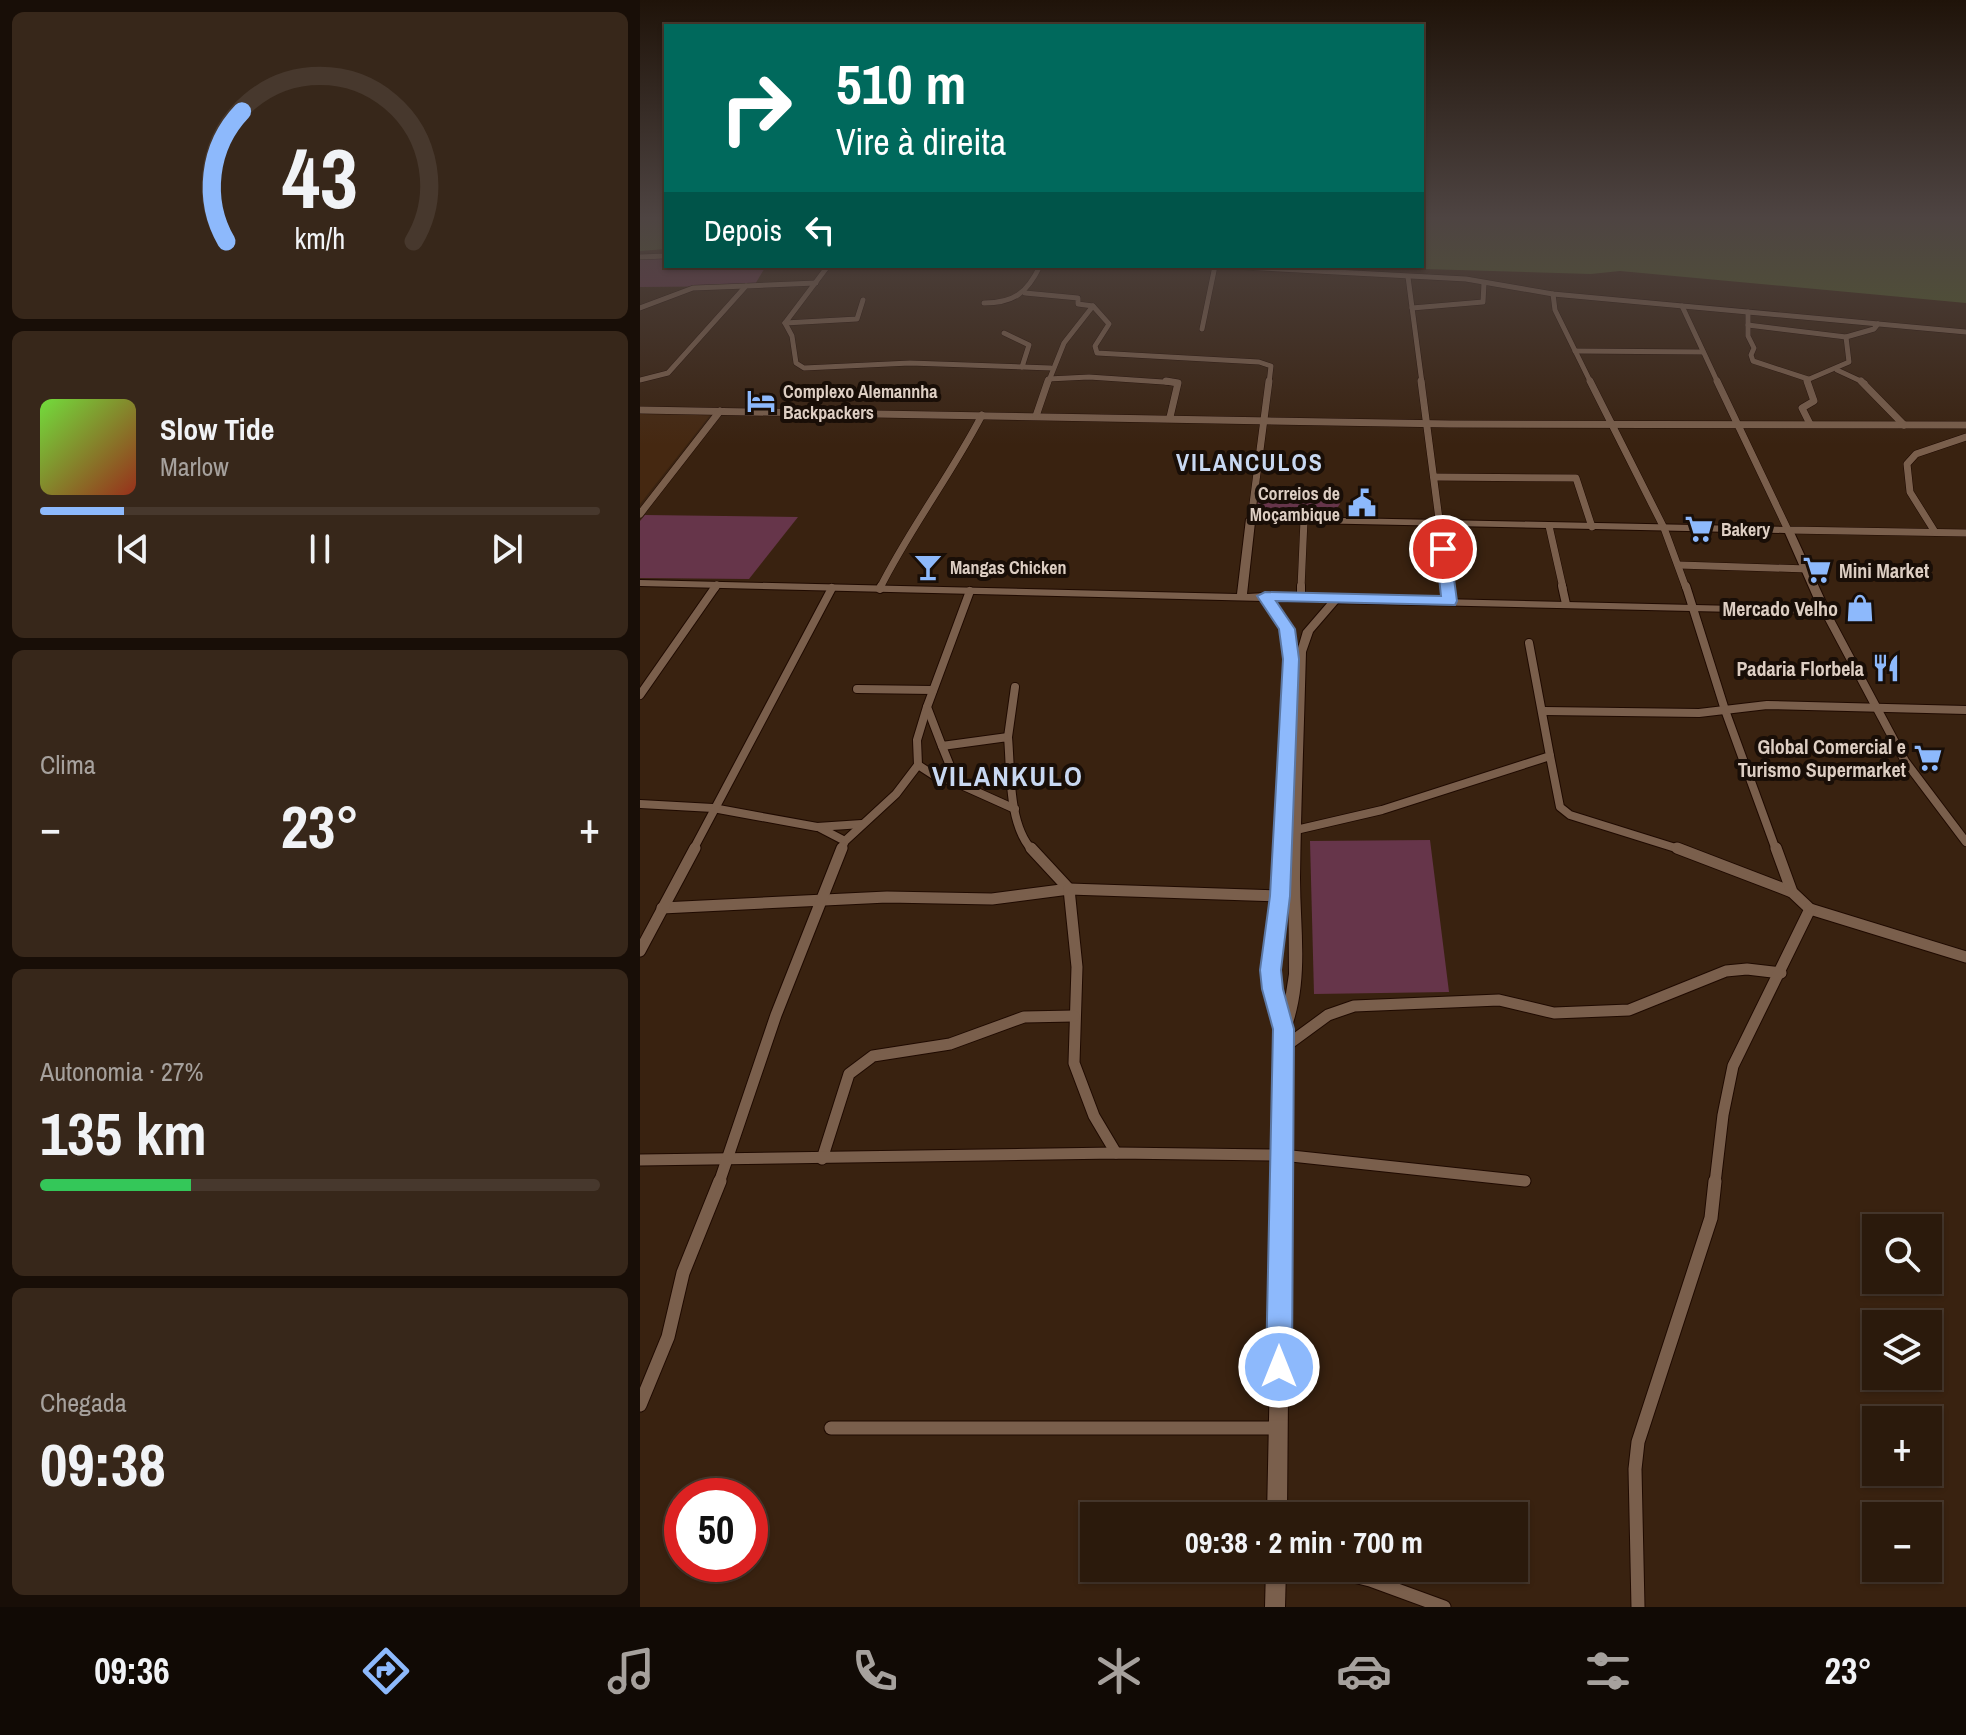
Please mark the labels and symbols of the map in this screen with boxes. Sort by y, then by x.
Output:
place label: Complexo Alemannha Backpackers [783,379,938,425]
hotel icon: Complexo Alemannha Backpackers [746,386,776,416]
district label: VILANCULOS [1176,446,1324,478]
place label: Correios de Moçambique [1250,481,1340,527]
public building icon: Correios de Moçambique [1347,488,1377,518]
supermarket icon: Bakery [1684,514,1714,544]
pin [1409,515,1477,583]
place label: Bakery [1721,517,1771,542]
bar icon: Mangas Chicken [913,552,943,582]
place label: Mangas Chicken [950,555,1066,580]
supermarket icon: Mini Market [1802,555,1832,585]
place label: Mini Market [1839,557,1930,584]
shop icon: Mercado Velho [1845,593,1875,623]
place label: Mercado Velho [1723,595,1838,622]
restaurant icon: Padaria Florbela [1871,653,1901,683]
place label: Padaria Florbela [1736,655,1864,682]
place label: Global Comercial e Turismo Supermarket [1738,733,1907,783]
supermarket icon: Global Comercial e Turismo Supermarket [1913,743,1943,773]
district label: VILANKULO [932,757,1084,795]
position arrow [1237,1325,1321,1409]
speed limit sign: 50 [664,1478,768,1582]

